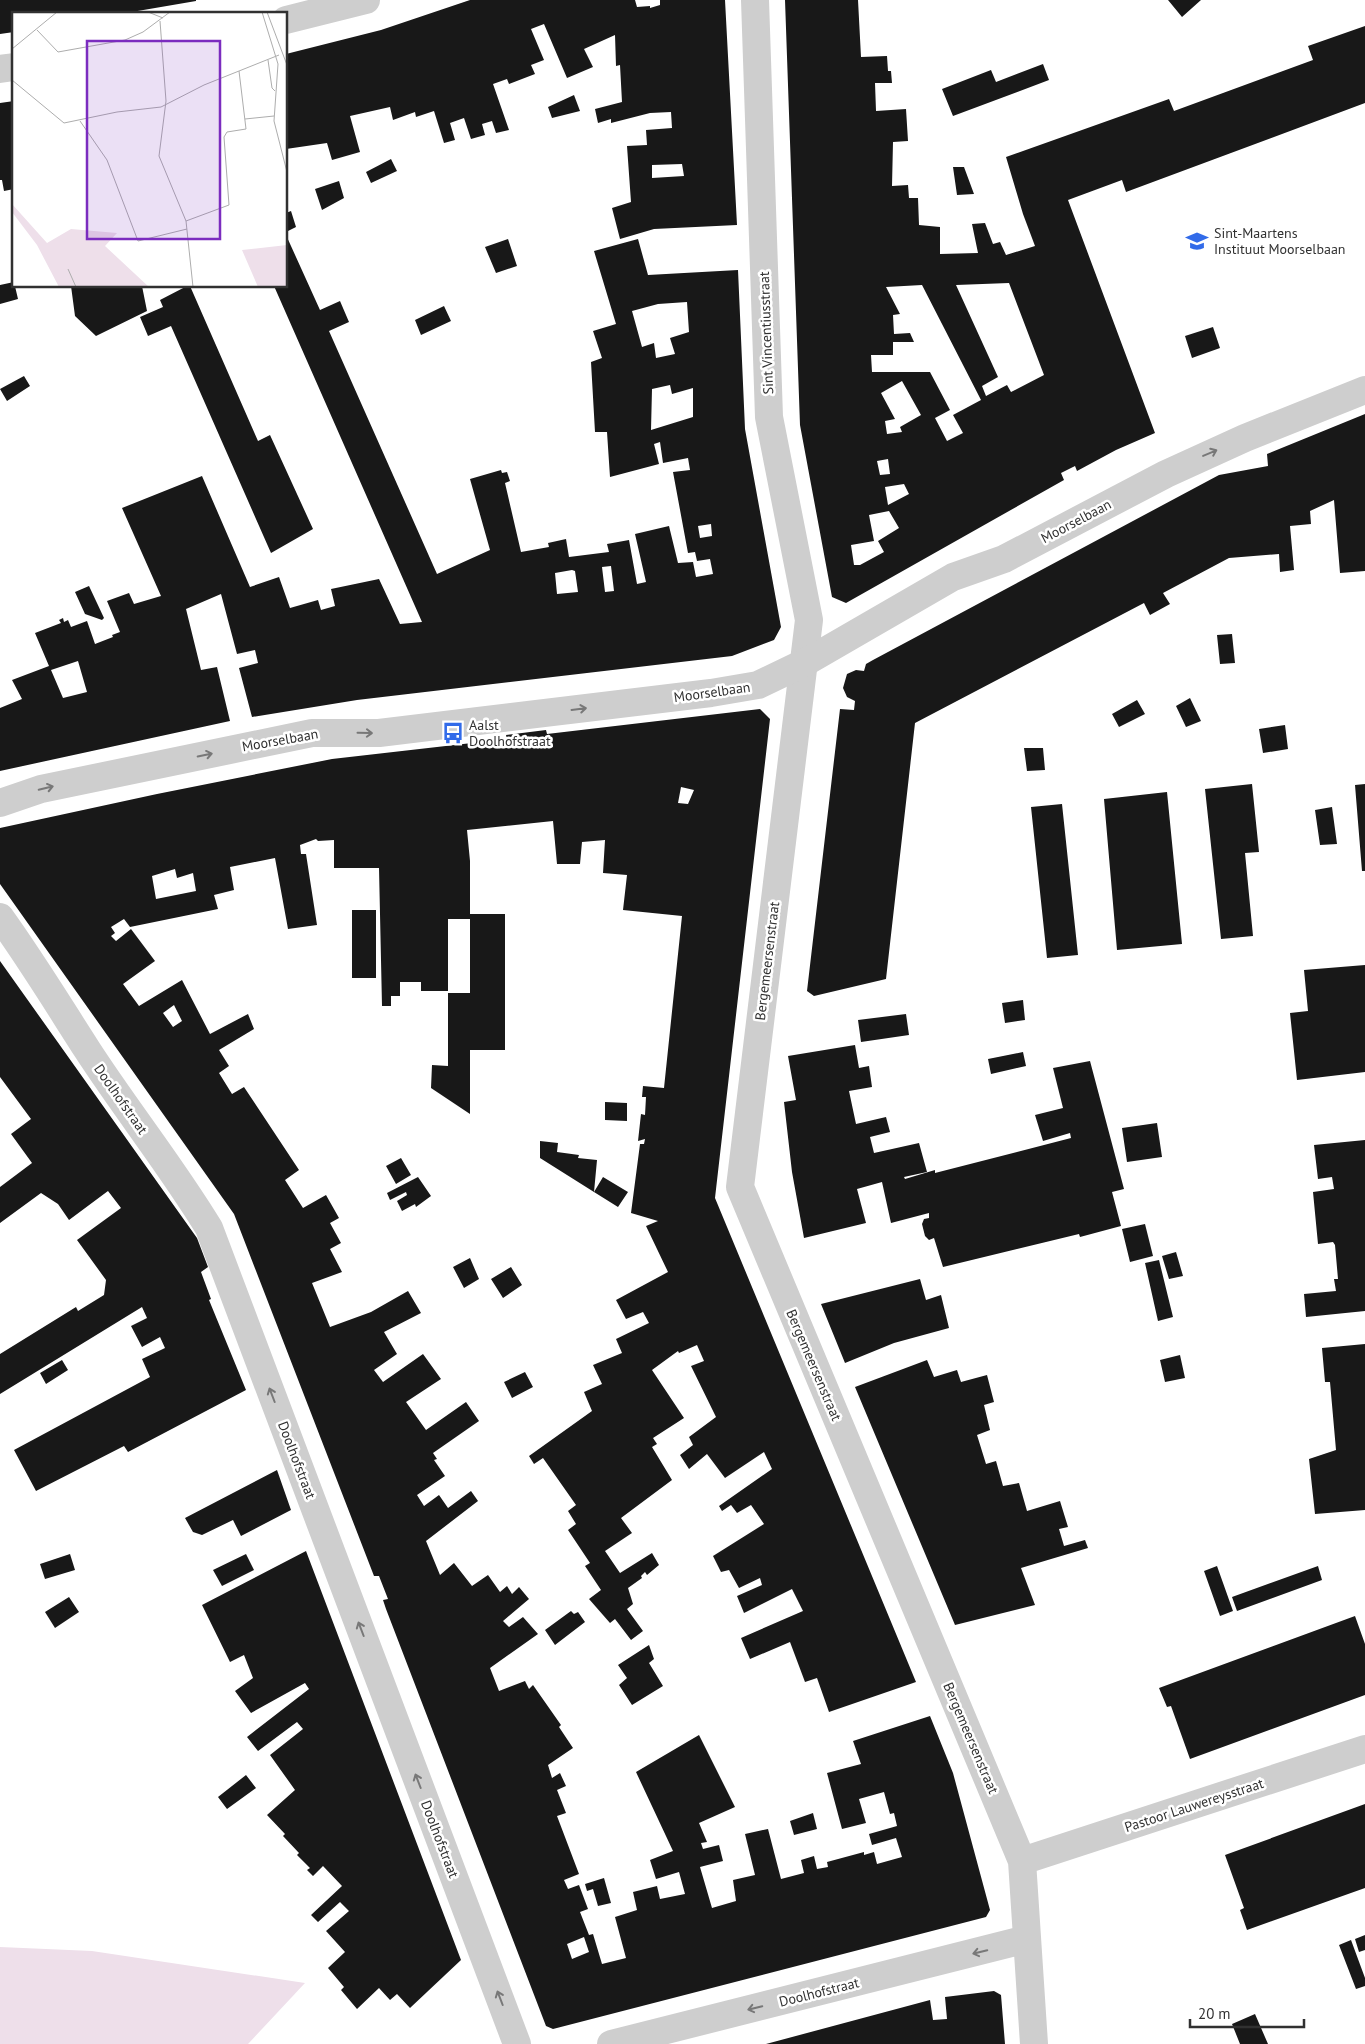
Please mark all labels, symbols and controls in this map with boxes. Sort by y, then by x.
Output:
inset map [12,12,288,288]
place label: Sint-Maartens Instituut Moorselbaan [1214,224,1346,258]
school or university icon: Sint-Maartens Instituut Moorselbaan [1184,228,1210,254]
street label: Sint Vincentiusstraat [755,271,777,395]
one-way arrow [1202,448,1217,457]
street label: Moorselbaan [1038,495,1114,547]
street label: Moorselbaan [673,678,751,706]
one-way arrow [571,704,587,714]
place label: Aalst Doolhofstraat [469,716,551,750]
bus stop icon: Aalst Doolhofstraat [440,720,466,746]
street label: Moorselbaan [240,724,320,756]
one-way arrow [357,728,373,738]
one-way arrow [197,749,213,759]
one-way arrow [38,783,54,792]
street label: Bergemeersenstraat [751,900,783,1021]
street label: Doolhofstraat [90,1060,152,1138]
street label: Bergemeersenstraat [782,1306,846,1424]
one-way arrow [267,1388,276,1403]
street label: Doolhofstraat [274,1419,320,1502]
one-way arrow [356,1622,365,1637]
street label: Bergemeersenstraat [939,1679,1003,1797]
one-way arrow [413,1774,422,1789]
street label: Pastoor Lauwereysstraat [1122,1774,1266,1836]
street label: Doolhofstraat [417,1798,463,1881]
one-way arrow [973,1947,989,1957]
street label: Doolhofstraat [777,1973,861,2011]
one-way arrow [495,1991,504,2007]
scale bar [1190,1996,1304,2028]
one-way arrow [747,2004,763,2013]
text: 20 m [1198,2004,1231,2023]

